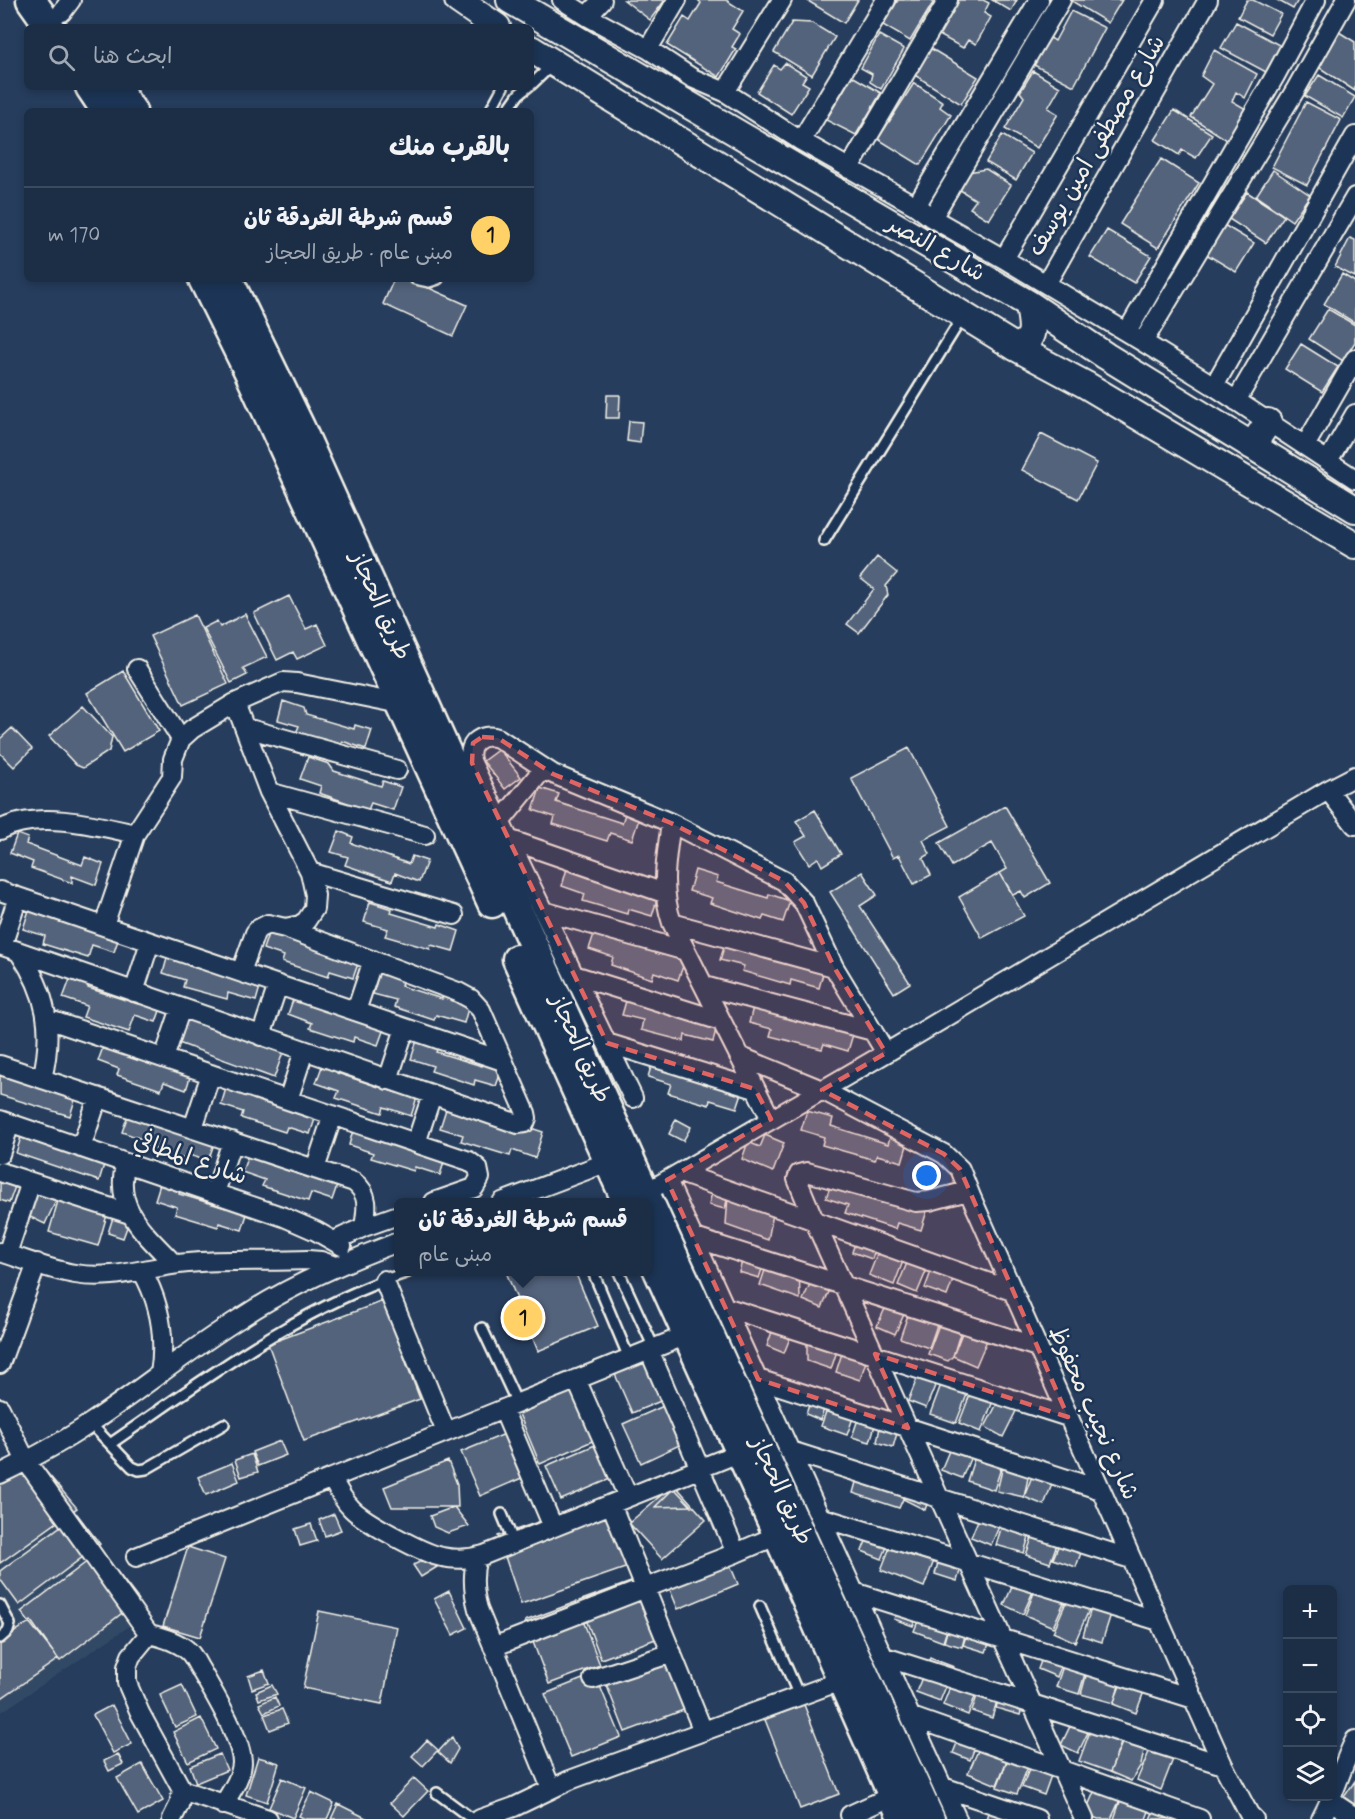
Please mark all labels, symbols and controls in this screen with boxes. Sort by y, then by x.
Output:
search box [24,24,534,90]
street label: شارع مصطفى امين يوسف [1021,30,1173,262]
icon: search [45,41,78,74]
text: ابحث هنا [93,43,173,71]
text: بالقرب منك [389,131,510,165]
text: قسم شرطة الغردقة ثان [244,205,453,233]
street label: شارع النصر [880,207,991,290]
text: 170 m [48,222,100,249]
text: 1 [486,222,495,249]
text: مبنى عام · طريق الحجاز [267,240,453,267]
street label: طريق الحجاز [341,545,418,665]
street label: طريق الحجاز [541,988,618,1108]
street label: شارع المطافي [129,1124,251,1193]
your location [912,1161,941,1190]
popup [394,1198,652,1276]
text: قسم شرطة الغردقة ثان [418,1207,628,1235]
text: مبنى عام [418,1242,492,1269]
pin: 1 [504,1296,542,1340]
street label: شارع نجيب محفوظ [1041,1321,1145,1505]
street label: طريق الحجاز [742,1430,820,1550]
map controls [1283,1585,1337,1801]
button: + [1283,1585,1337,1639]
button: − [1283,1639,1337,1693]
button: locate [1283,1693,1337,1747]
button: layers [1283,1747,1337,1801]

